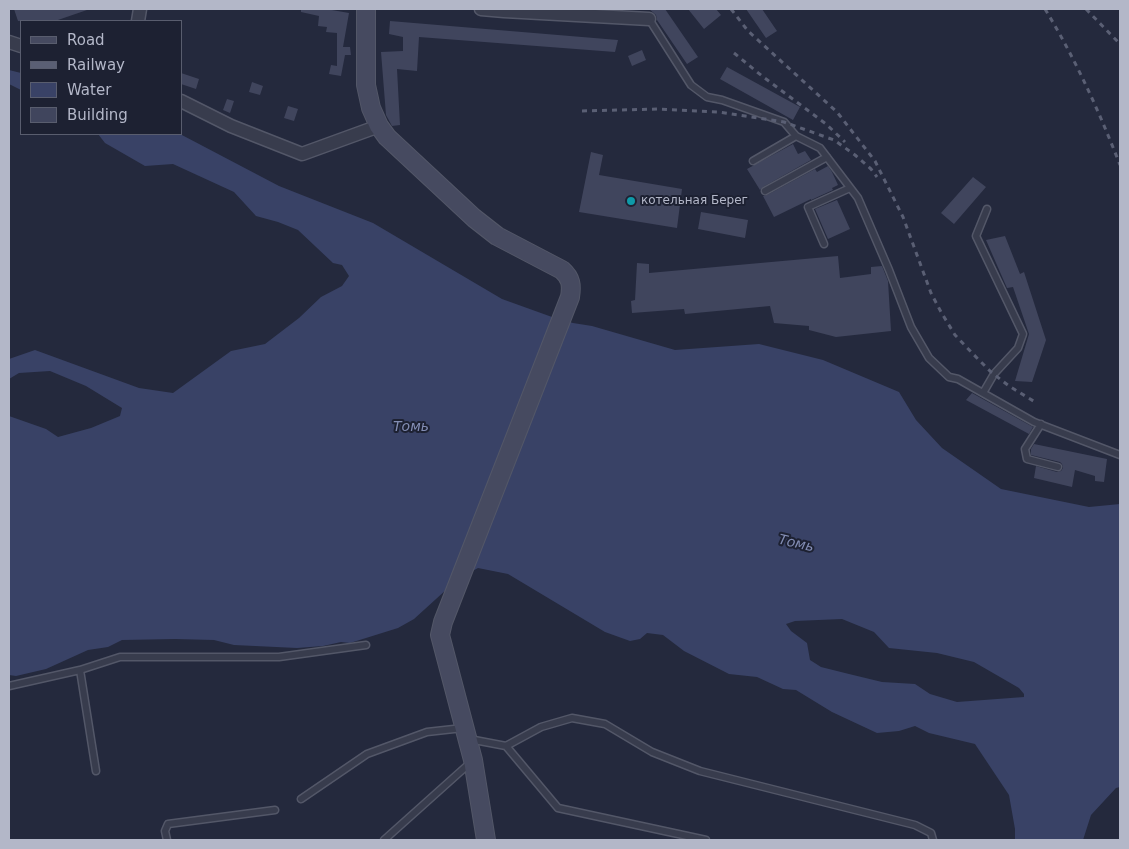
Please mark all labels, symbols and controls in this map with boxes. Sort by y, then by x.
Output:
legend [20,20,182,135]
text: Road [67,31,105,49]
text: Railway [67,56,125,74]
text: Water [67,81,111,99]
text: Building [67,106,128,124]
place label: котельная Берег [641,194,748,208]
marker: котельная Берег [625,195,637,207]
water label: Томь [393,419,429,435]
water label: Томь [777,532,815,556]

